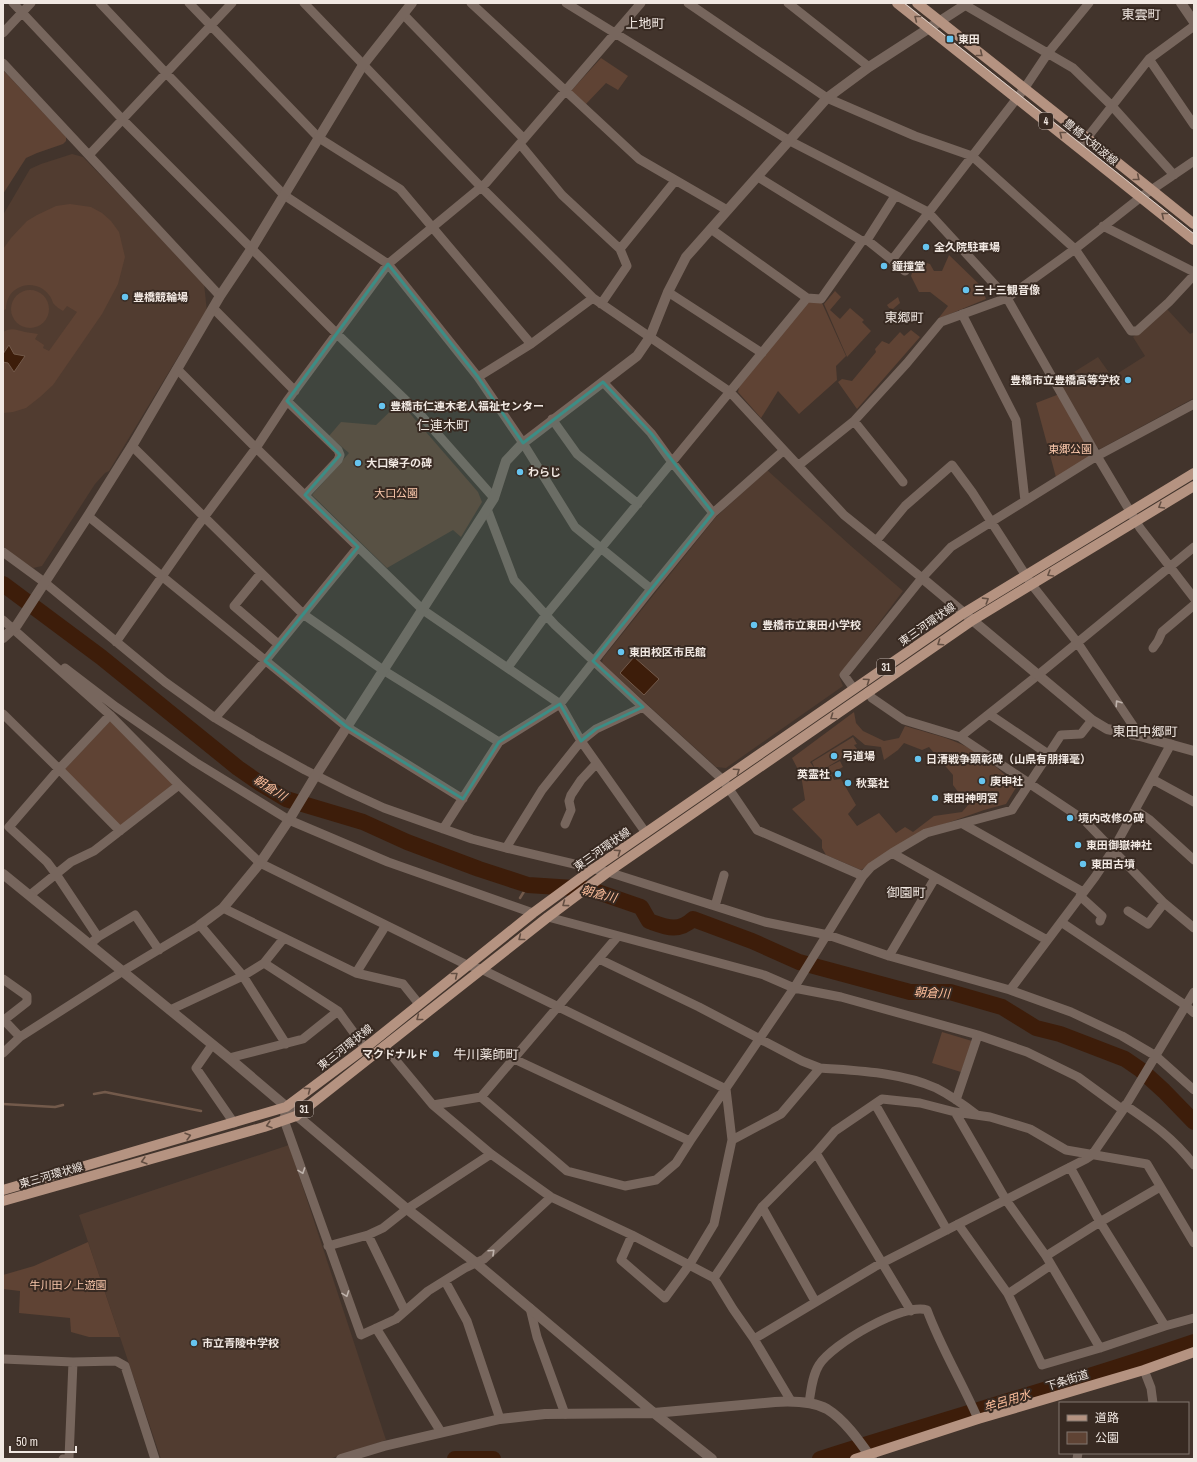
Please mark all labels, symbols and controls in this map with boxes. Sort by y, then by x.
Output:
district label: 東雲町 [1121,6,1161,23]
district label: 上地町 [625,15,665,32]
one-way arrow [914,16,921,23]
place label: 東田 [958,32,980,46]
marker: 東田 [945,34,955,44]
one-way arrow [976,49,983,56]
road number: 4 [1039,113,1053,129]
street label: 豊橋大知波線 [1061,116,1121,168]
one-way arrow [1060,132,1067,139]
one-way arrow [1132,174,1139,181]
one-way arrow [1161,213,1168,220]
place label: 全久院駐車場 [934,240,1000,254]
marker: 全久院駐車場 [921,242,931,252]
place label: 鐘撞堂 [892,259,925,273]
marker: 鐘撞堂 [879,261,889,271]
place label: 三十三観音像 [974,283,1040,297]
marker: 三十三観音像 [961,285,971,295]
place label: 豊橋競輪場 [133,290,188,304]
marker: 豊橋競輪場 [120,292,130,302]
district label: 東郷町 [884,309,924,326]
place label: 豊橋市立豊橋高等学校 [1010,373,1120,387]
marker: 豊橋市立豊橋高等学校 [1123,375,1133,385]
place label: 豊橋市仁連木老人福祉センター [390,399,544,413]
marker: 豊橋市仁連木老人福祉センター [377,401,387,411]
district label: 仁連木町 [417,417,469,434]
park label: 東郷公園 [1048,442,1092,456]
place label: 大口榮子の碑 [366,456,432,470]
marker: 大口榮子の碑 [353,458,363,468]
place label: わらじ [528,465,561,479]
marker: わらじ [515,467,525,477]
park label: 大口公園 [374,486,418,500]
one-way arrow [1158,502,1165,509]
one-way arrow [1047,569,1054,577]
one-way arrow [982,597,989,604]
street label: 東三河環状線 [896,599,958,649]
place label: 豊橋市立東田小学校 [762,618,861,632]
marker: 豊橋市立東田小学校 [749,620,759,630]
one-way arrow [937,638,944,645]
place label: 東田校区市民館 [629,645,706,659]
marker: 東田校区市民館 [616,647,626,657]
road number: 31 [877,659,895,675]
one-way arrow [863,678,870,686]
one-way arrow [1116,701,1123,708]
one-way arrow [830,712,837,719]
district label: 東田中郷町 [1112,723,1178,740]
place label: 弓道場 [842,749,875,763]
marker: 弓道場 [829,751,839,761]
place label: 日清戦争顕彰碑（山県有朋揮毫） [926,752,1091,766]
marker: 日清戦争顕彰碑（山県有朋揮毫） [913,754,923,764]
place label: 英霊社 [797,767,830,781]
one-way arrow [733,768,740,776]
marker: 英霊社 [833,769,843,779]
water label: 朝倉川 [250,772,291,805]
place label: 庚申社 [990,774,1023,788]
place label: 秋葉社 [856,776,889,790]
marker: 庚申社 [977,776,987,786]
marker: 秋葉社 [843,778,853,788]
place label: 東田神明宮 [943,791,998,805]
marker: 東田神明宮 [930,793,940,803]
place label: 境内改修の碑 [1078,811,1144,825]
marker: 境内改修の碑 [1065,813,1075,823]
street label: 東三河環状線 [571,824,633,874]
place label: 東田御嶽神社 [1086,838,1152,852]
marker: 東田御嶽神社 [1073,840,1083,850]
one-way arrow [614,849,621,857]
place label: 東田古墳 [1091,857,1135,871]
marker: 東田古墳 [1078,859,1088,869]
water label: 朝倉川 [580,882,620,907]
district label: 御園町 [886,884,926,901]
one-way arrow [562,899,569,906]
one-way arrow [519,933,526,940]
one-way arrow [450,973,457,980]
water label: 朝倉川 [914,984,952,1002]
one-way arrow [417,1013,424,1020]
street label: 東三河環状線 [315,1021,375,1073]
district label: 牛川薬師町 [453,1046,519,1063]
place label: マクドナルド [362,1047,428,1061]
marker: マクドナルド [431,1049,441,1059]
one-way arrow [304,1088,311,1095]
road number: 31 [295,1101,313,1117]
one-way arrow [265,1120,272,1129]
one-way arrow [185,1132,192,1141]
one-way arrow [141,1156,148,1165]
street label: 東三河環状線 [17,1159,85,1191]
one-way arrow [297,1168,305,1175]
one-way arrow [487,1249,495,1257]
park label: 牛川田ノ上遊園 [30,1278,107,1292]
one-way arrow [341,1290,349,1297]
place label: 市立青陵中学校 [202,1336,279,1350]
marker: 市立青陵中学校 [189,1338,199,1348]
street label: 下条街道 [1044,1367,1090,1393]
water label: 牟呂用水 [982,1386,1034,1416]
legend [1059,1402,1189,1454]
text: 道路 [1095,1410,1119,1426]
scale bar [10,1428,76,1454]
text: 公園 [1095,1430,1119,1446]
text: 50 m [16,1434,38,1450]

